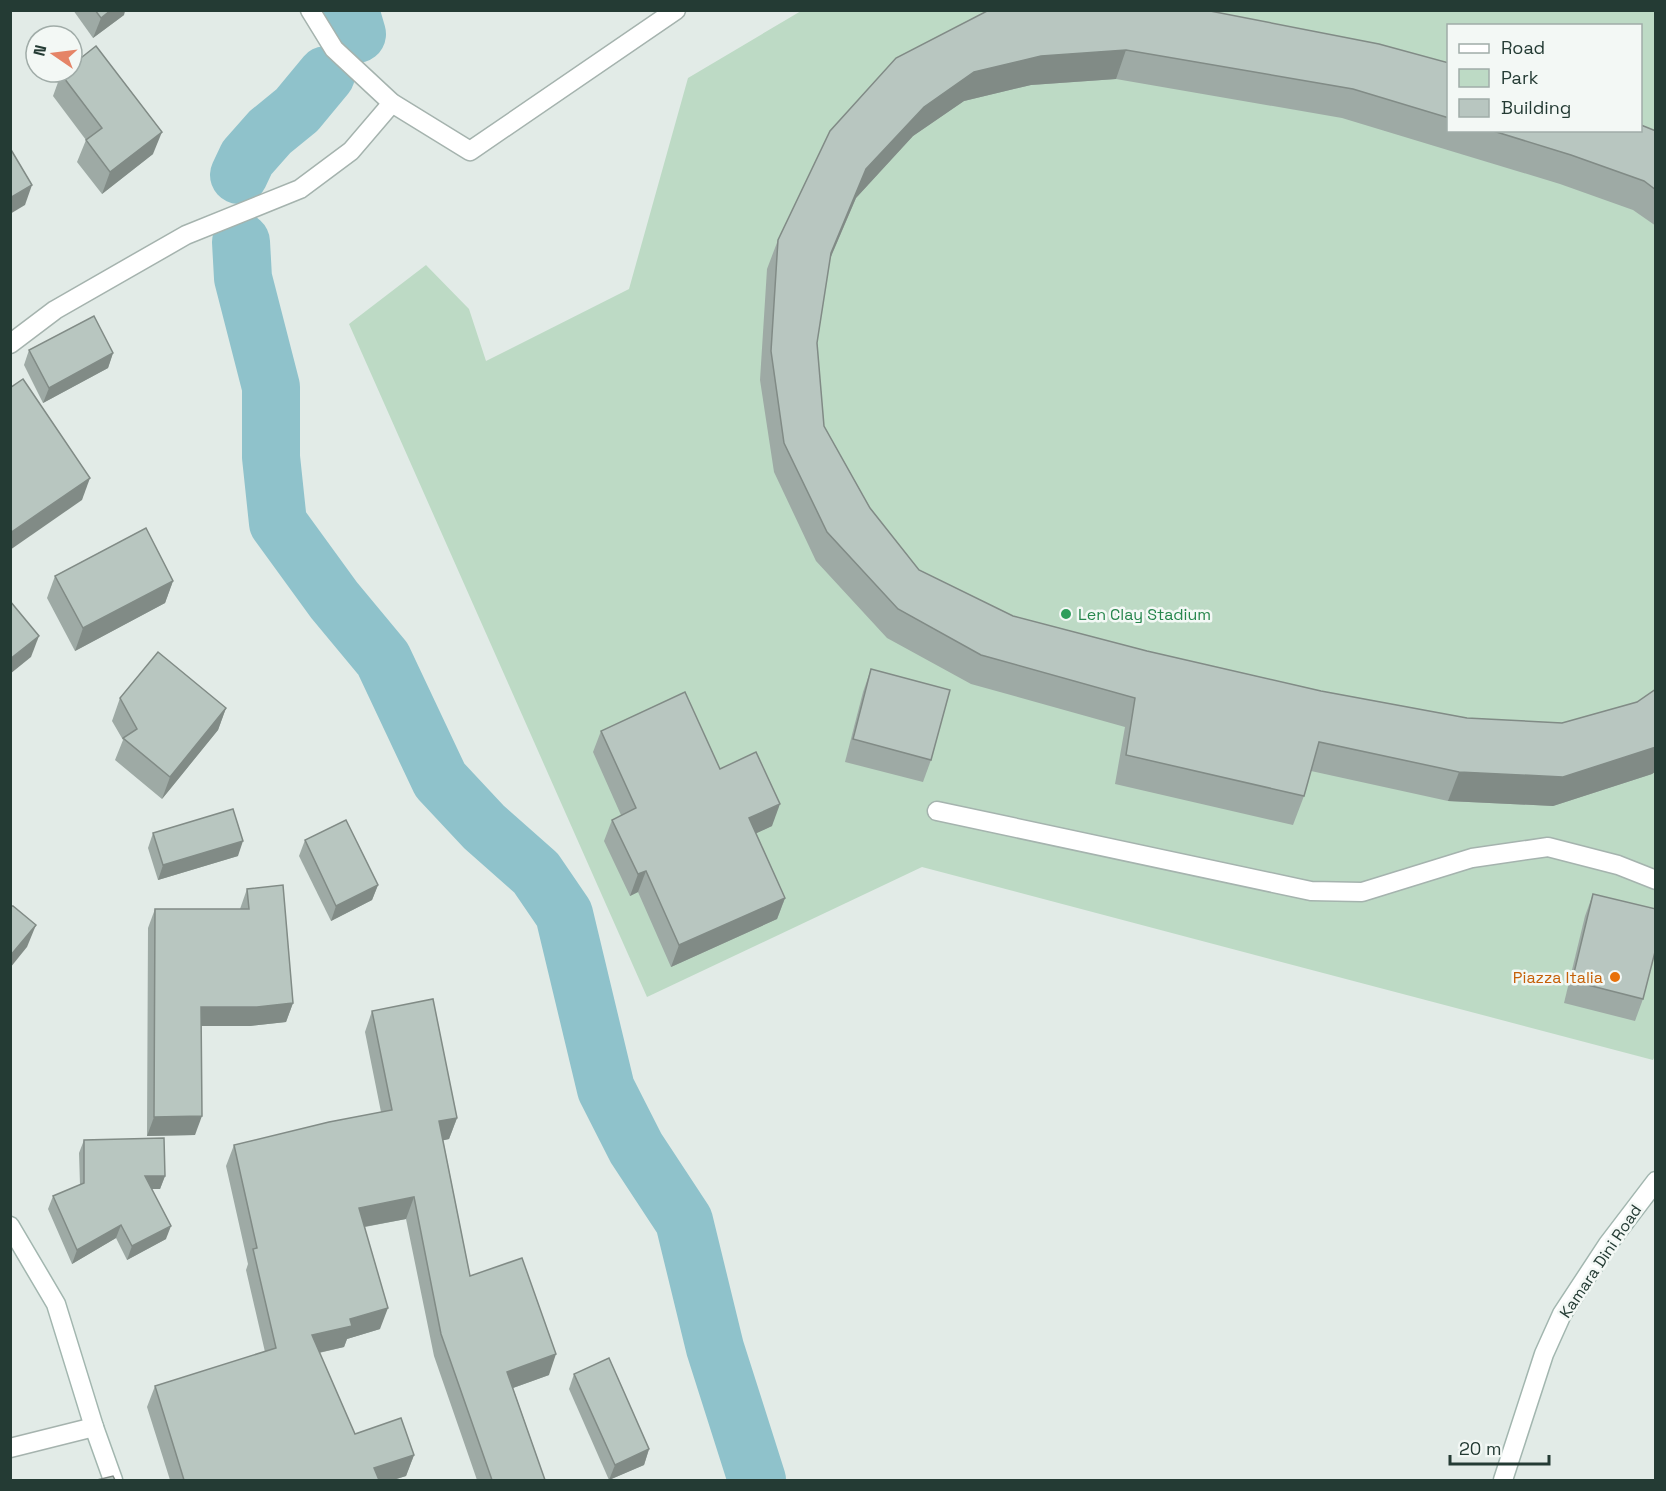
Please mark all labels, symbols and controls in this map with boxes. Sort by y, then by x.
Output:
north arrow [24,24,84,84]
legend [1447,24,1642,132]
text: Road [1501,36,1545,59]
text: N [28,43,51,58]
text: Park [1501,66,1539,89]
text: Building [1501,96,1571,119]
place label: Len Clay Stadium [1078,604,1211,625]
marker: Len Clay Stadium [1059,607,1073,621]
place label: Piazza Italia [1513,967,1603,988]
marker: Piazza Italia [1608,970,1622,984]
street label: Kamara Dini Road [1555,1200,1646,1322]
scale bar [1450,1428,1549,1466]
text: 20 m [1459,1437,1502,1460]

